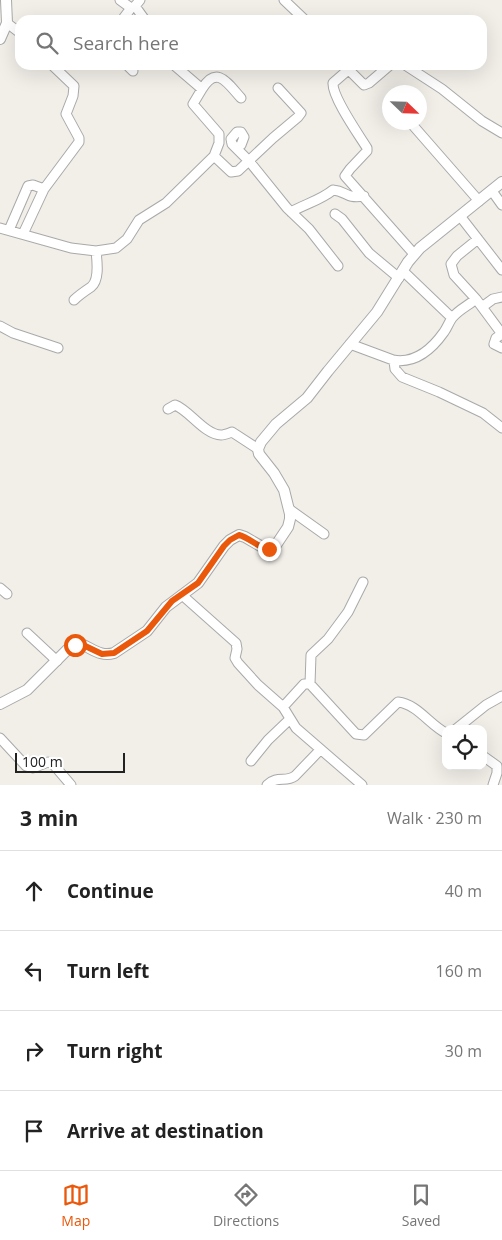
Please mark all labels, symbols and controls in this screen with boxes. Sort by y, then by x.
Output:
search box [15,15,487,70]
icon: search [33,29,61,57]
text: Search here [73,30,179,56]
north arrow [382,85,427,130]
route end [258,538,281,561]
route start [64,634,87,657]
map controls [442,725,487,770]
button: locate [442,725,487,770]
scale bar [15,750,125,773]
text: 100 m [22,752,63,771]
text: 3 min [20,804,78,832]
text: Walk · 230 m [387,807,482,829]
icon: ahead [20,877,48,905]
text: Continue [67,878,154,904]
text: 40 m [445,880,482,902]
icon: left [20,957,48,985]
text: Turn left [67,958,149,984]
text: 160 m [436,960,482,982]
icon: right [20,1037,48,1065]
text: Turn right [67,1038,162,1064]
text: 30 m [445,1040,482,1062]
icon: arrive [20,1117,48,1145]
text: Arrive at destination [67,1118,264,1144]
tab: Map [61,1181,90,1230]
tab: Directions [213,1181,279,1230]
tab: Saved [402,1181,441,1230]

